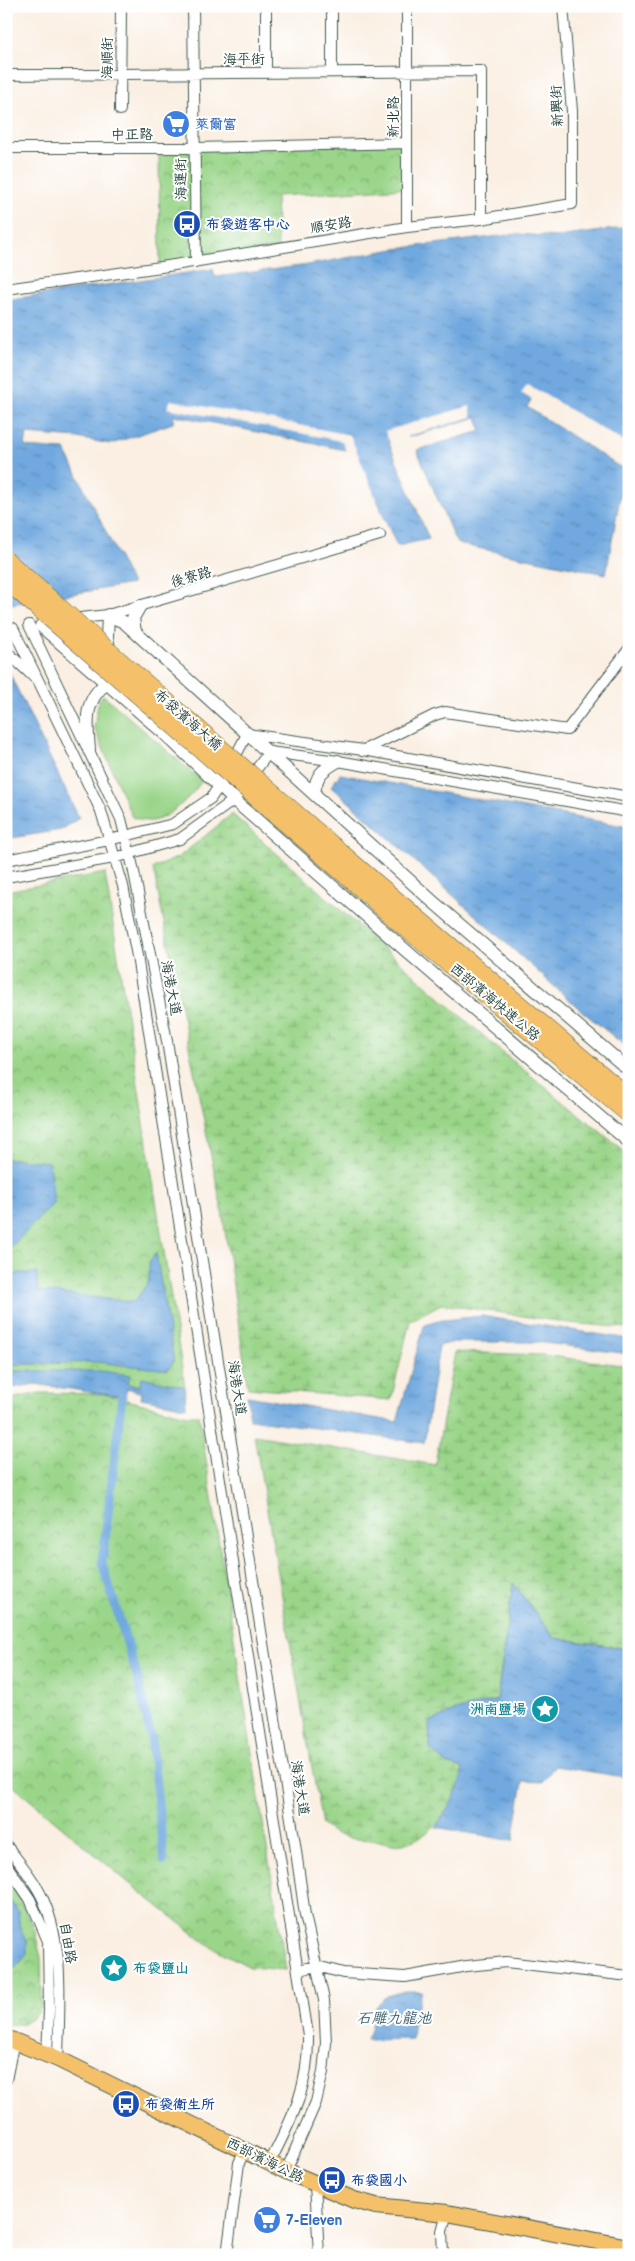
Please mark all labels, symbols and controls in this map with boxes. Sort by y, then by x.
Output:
street label: 海順街 [99,37,116,79]
street label: 海平街 [223,51,265,68]
street label: 新興街 [547,85,567,127]
street label: 新北路 [385,96,402,138]
supermarket icon: 萊爾富 [161,109,191,139]
place label: 萊爾富 [195,116,237,133]
street label: 中正路 [111,126,153,143]
street label: 海運街 [172,158,190,200]
bus stop icon: 布袋遊客中心 [172,209,202,239]
street label: 順安路 [309,213,353,237]
place label: 布袋遊客中心 [206,216,290,233]
street label: 後寮路 [168,563,214,591]
street label: 布袋濱海大橋 [151,686,225,754]
street label: 海港大道 [157,959,185,1017]
street label: 西部濱海快速公路 [447,959,543,1045]
street label: 海港大道 [224,1359,250,1417]
place icon: 洲南鹽場 [530,1694,560,1724]
place label: 洲南鹽場 [470,1701,526,1718]
street label: 海港大道 [287,1759,313,1817]
street label: 自由路 [56,1921,80,1965]
place icon: 布袋鹽山 [99,1953,129,1983]
place label: 布袋鹽山 [133,1960,189,1977]
water label: 石雕九龍池 [356,2009,432,2028]
bus stop icon: 布袋衛生所 [111,2089,141,2119]
place label: 布袋衛生所 [145,2096,215,2113]
street label: 西部濱海公路 [224,2134,306,2186]
bus stop icon: 布袋國小 [317,2165,347,2195]
place label: 布袋國小 [351,2172,407,2189]
supermarket icon: 7-Eleven [252,2205,282,2235]
place label: 7-Eleven [286,2212,343,2229]

